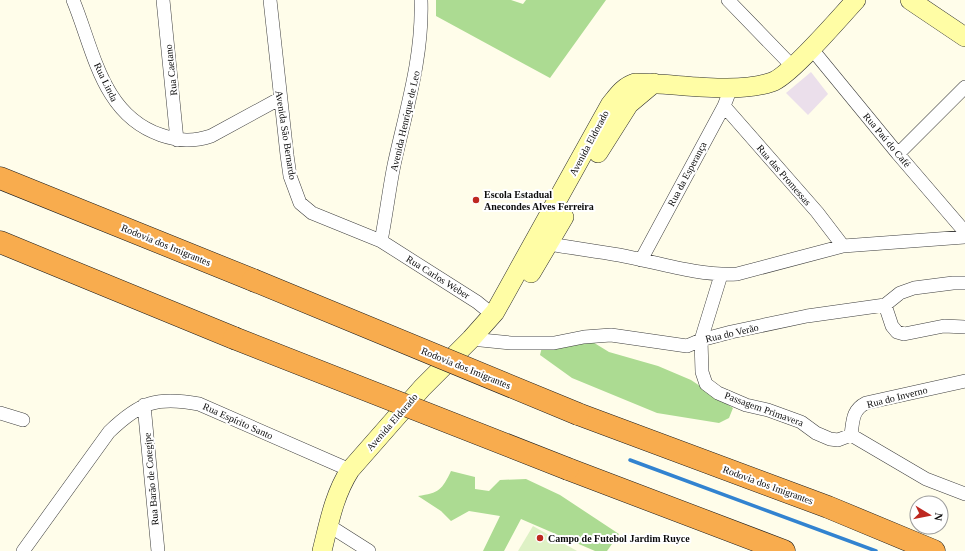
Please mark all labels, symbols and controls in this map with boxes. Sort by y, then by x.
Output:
street label: Rua Caetano [163,44,179,96]
street label: Rua Linda [92,61,120,104]
street label: Avenida Henríque de Leo [388,70,422,172]
street label: Avenida São Bernardo [274,90,298,180]
street label: Avenida Eldorado [567,109,611,177]
street label: Rua Paú do Café [861,111,913,170]
street label: Rua da Esperança [665,139,709,208]
street label: Rua das Promessas [755,142,813,208]
place label: Escola Estadual Anecondes Alves Ferreira [484,189,594,212]
marker: Escola Estadual Anecondes Alves Ferreira [471,195,481,205]
street label: Rodovia dos Imigrantes [120,222,212,268]
street label: Rua Carlos Weber [404,253,472,301]
street label: Rua do Verão [704,322,760,344]
street label: Rodovia dos Imigrantes [420,345,512,391]
street label: Rua do Inverno [865,384,929,410]
street label: Passagem Primavera [723,390,805,429]
street label: Avenida Eldorado [364,391,420,453]
street label: Rua Espírito Santo [201,401,275,441]
street label: Rua Barão de Cotegipe [141,432,161,526]
street label: Rodovia dos Imigrantes [721,463,815,507]
north arrow [909,495,949,535]
text: N [932,512,945,522]
marker: Campo de Futebol Jardim Ruyce [535,533,545,543]
place label: Campo de Futebol Jardim Ruyce [548,533,690,544]

